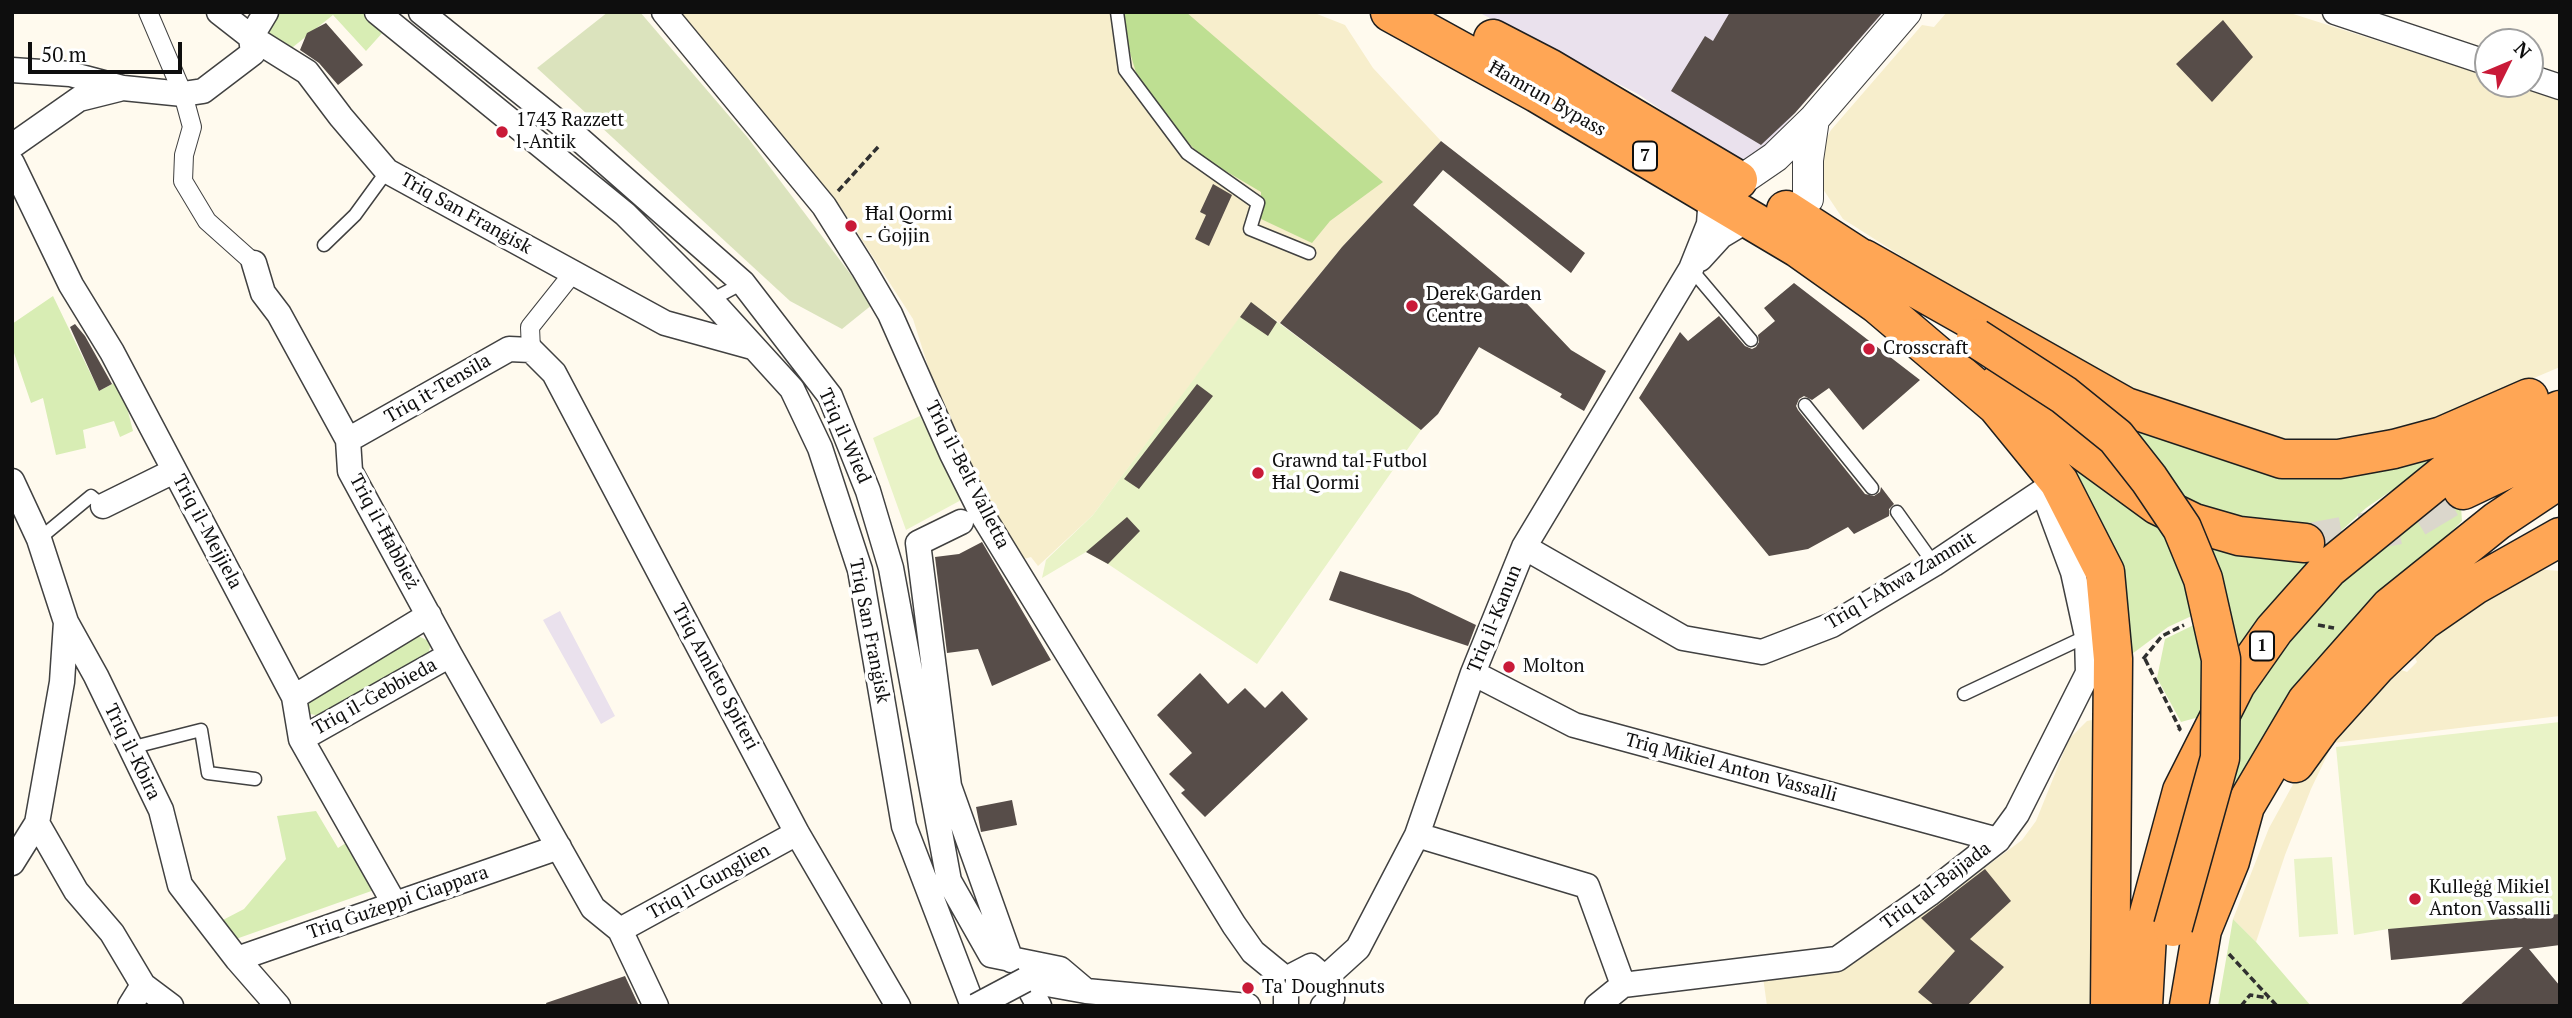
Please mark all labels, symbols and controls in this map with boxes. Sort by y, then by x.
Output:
scale bar [32,28,186,72]
north arrow [2474,28,2544,98]
text: N [2509,36,2537,63]
text: 50 m [41,40,87,68]
street label: Ħamrun Bypass [1484,56,1610,142]
place label: 1743 Razzett l-Antik [516,110,624,154]
marker: 1743 Razzett l-Antik [494,124,510,140]
road number: 7 [1633,141,1657,170]
street label: Triq San Franġisk [396,168,536,260]
place label: Ħal Qormi - Ġojjin [865,204,953,248]
marker: Ħal Qormi - Ġojjin [843,218,859,234]
place label: Derek Garden Centre [1426,284,1542,328]
marker: Derek Garden Centre [1404,298,1420,314]
place label: Crosscraft [1883,338,1969,360]
marker: Crosscraft [1861,341,1877,357]
street label: Triq it-Tensila [381,349,495,429]
street label: Triq il-Wied [813,385,875,487]
street label: Triq il-Belt Valletta [920,397,1014,553]
place label: Grawnd tal-Futbol Ħal Qormi [1272,451,1428,495]
marker: Grawnd tal-Futbol Ħal Qormi [1250,465,1266,481]
street label: Triq il-Ħabbież [344,470,424,594]
street label: Triq il-Mejjiela [167,471,247,593]
street label: Triq l-Aħwa Zammit [1822,527,1980,635]
street label: Triq San Franġisk [844,557,894,705]
street label: Triq il-Kanun [1463,562,1527,676]
street label: Triq Amleto Spiteri [667,600,763,754]
road number: 1 [2250,632,2274,660]
street label: Triq il-Ġebbieda [309,654,441,740]
place label: Molton [1523,656,1585,678]
marker: Molton [1501,659,1517,675]
street label: Triq il-Kbira [99,700,165,804]
street label: Triq Mikiel Anton Vassalli [1622,729,1840,807]
street label: Triq tal-Bajjada [1877,837,1995,935]
street label: Triq il-Gunglien [644,839,774,925]
street label: Triq Ġużeppi Ciappara [305,861,491,945]
place label: Kulleġġ Mikiel Anton Vassalli [2429,877,2551,921]
marker: Kulleġġ Mikiel Anton Vassalli [2407,891,2423,907]
place label: Ta' Doughnuts [1262,977,1385,999]
marker: Ta' Doughnuts [1240,980,1256,996]

